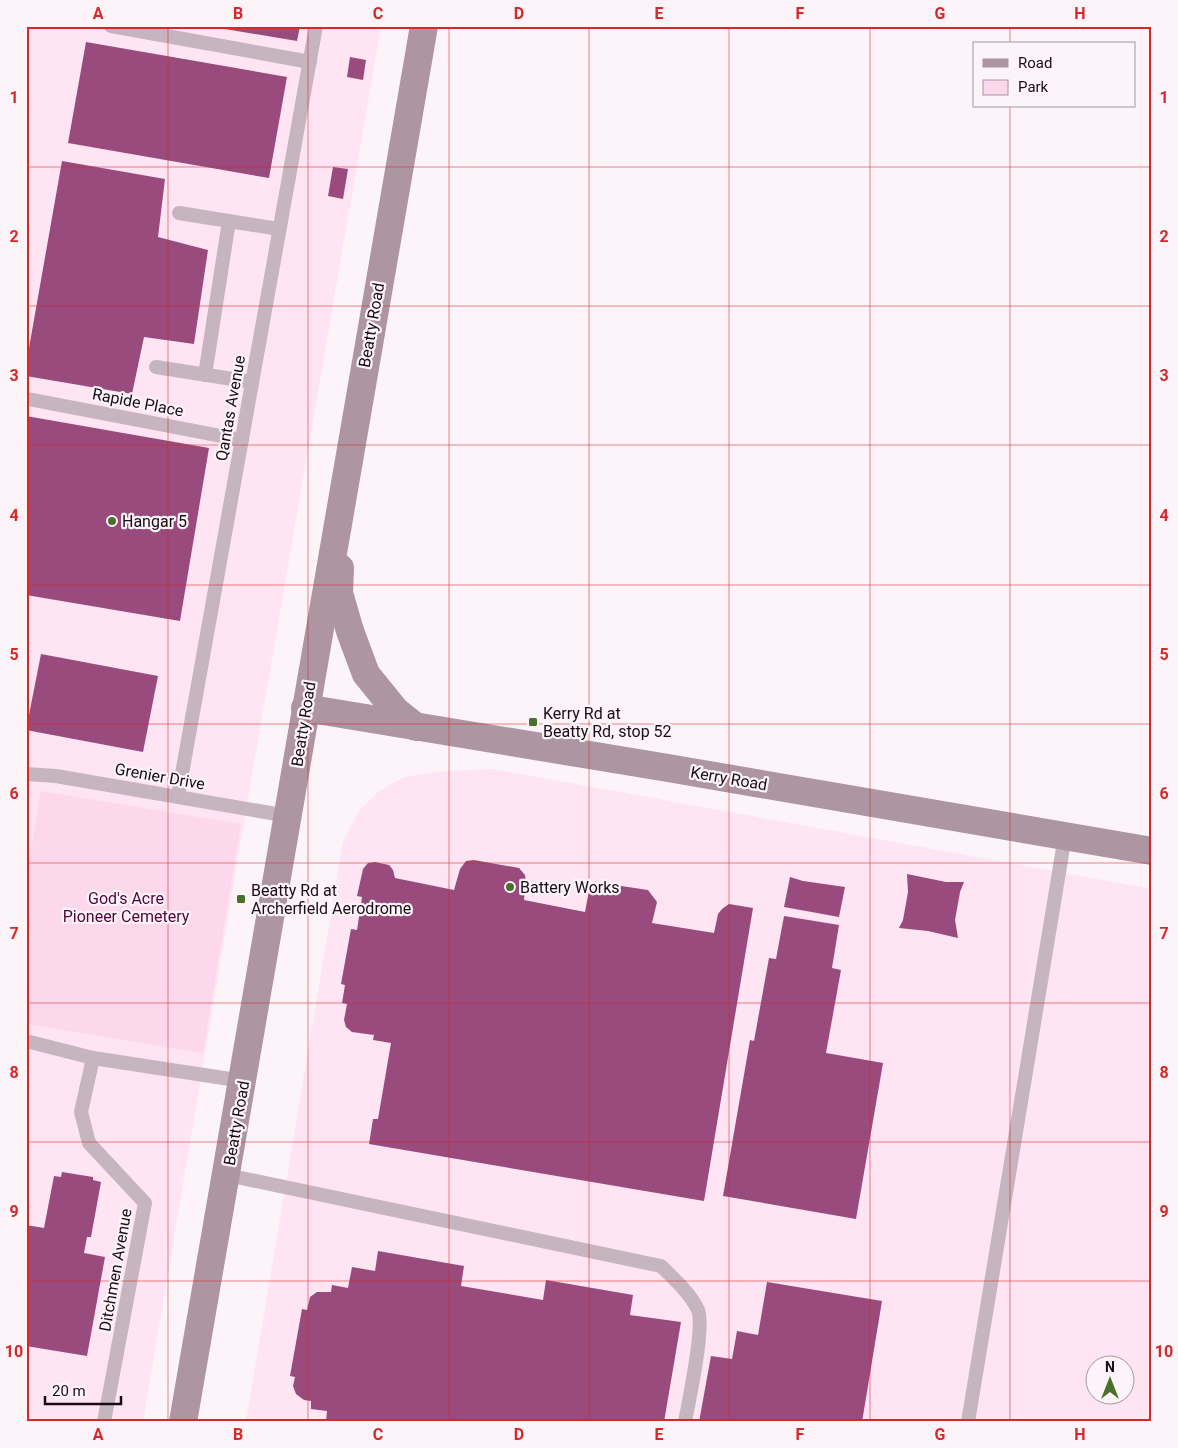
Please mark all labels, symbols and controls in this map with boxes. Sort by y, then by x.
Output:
text: A [93,4,104,23]
text: B [233,4,243,23]
text: C [373,4,383,23]
text: D [514,4,524,23]
text: E [655,4,664,23]
text: F [796,4,805,23]
text: G [935,4,946,23]
text: H [1074,4,1086,23]
legend [973,42,1136,108]
text: Road [1018,54,1052,72]
text: Park [1018,78,1049,96]
text: 1 [9,88,19,107]
text: 1 [1159,88,1169,107]
text: 2 [9,227,19,246]
text: 2 [1159,227,1169,246]
street label: Beatty Road [355,281,388,369]
street label: Qantas Avenue [212,354,249,462]
text: 3 [9,366,19,385]
text: 3 [1159,366,1169,385]
street label: Rapide Place [91,384,185,421]
text: 4 [9,506,19,525]
text: 4 [1159,506,1169,525]
place label: Hangar 5 [122,512,187,531]
marker: Hangar 5 [106,515,118,527]
text: 5 [9,645,19,664]
text: 5 [1159,645,1169,664]
street label: Beatty Road [287,680,320,768]
place label: Kerry Rd at Beatty Rd, stop 52 [543,704,672,741]
marker: Kerry Rd at Beatty Rd, stop 52 [527,716,539,728]
street label: Grenier Drive [113,759,206,794]
street label: Kerry Road [689,762,769,795]
text: 6 [9,784,19,803]
text: 6 [1159,784,1169,803]
place label: Battery Works [520,878,620,897]
place label: Beatty Rd at Archerfield Aerodrome [251,881,411,918]
marker: Battery Works [504,881,516,893]
park label: God's Acre Pioneer Cemetery [63,889,190,926]
marker: Beatty Rd at Archerfield Aerodrome [235,893,247,905]
text: 7 [9,924,19,943]
text: 7 [1159,924,1169,943]
text: 8 [9,1063,19,1082]
text: 8 [1159,1063,1169,1082]
street label: Beatty Road [220,1079,253,1167]
text: 9 [9,1202,19,1221]
text: 9 [1159,1202,1169,1221]
street label: Ditchmen Avenue [95,1207,136,1333]
text: 10 [5,1342,23,1361]
text: 10 [1155,1342,1173,1361]
north arrow [1086,1356,1136,1406]
text: N [1105,1359,1115,1375]
scale bar [45,1373,121,1405]
text: 20 m [52,1382,86,1400]
text: A [93,1425,104,1444]
text: B [233,1425,243,1444]
text: C [373,1425,383,1444]
text: D [514,1425,524,1444]
text: E [655,1425,664,1444]
text: F [796,1425,805,1444]
text: G [935,1425,946,1444]
text: H [1074,1425,1086,1444]

